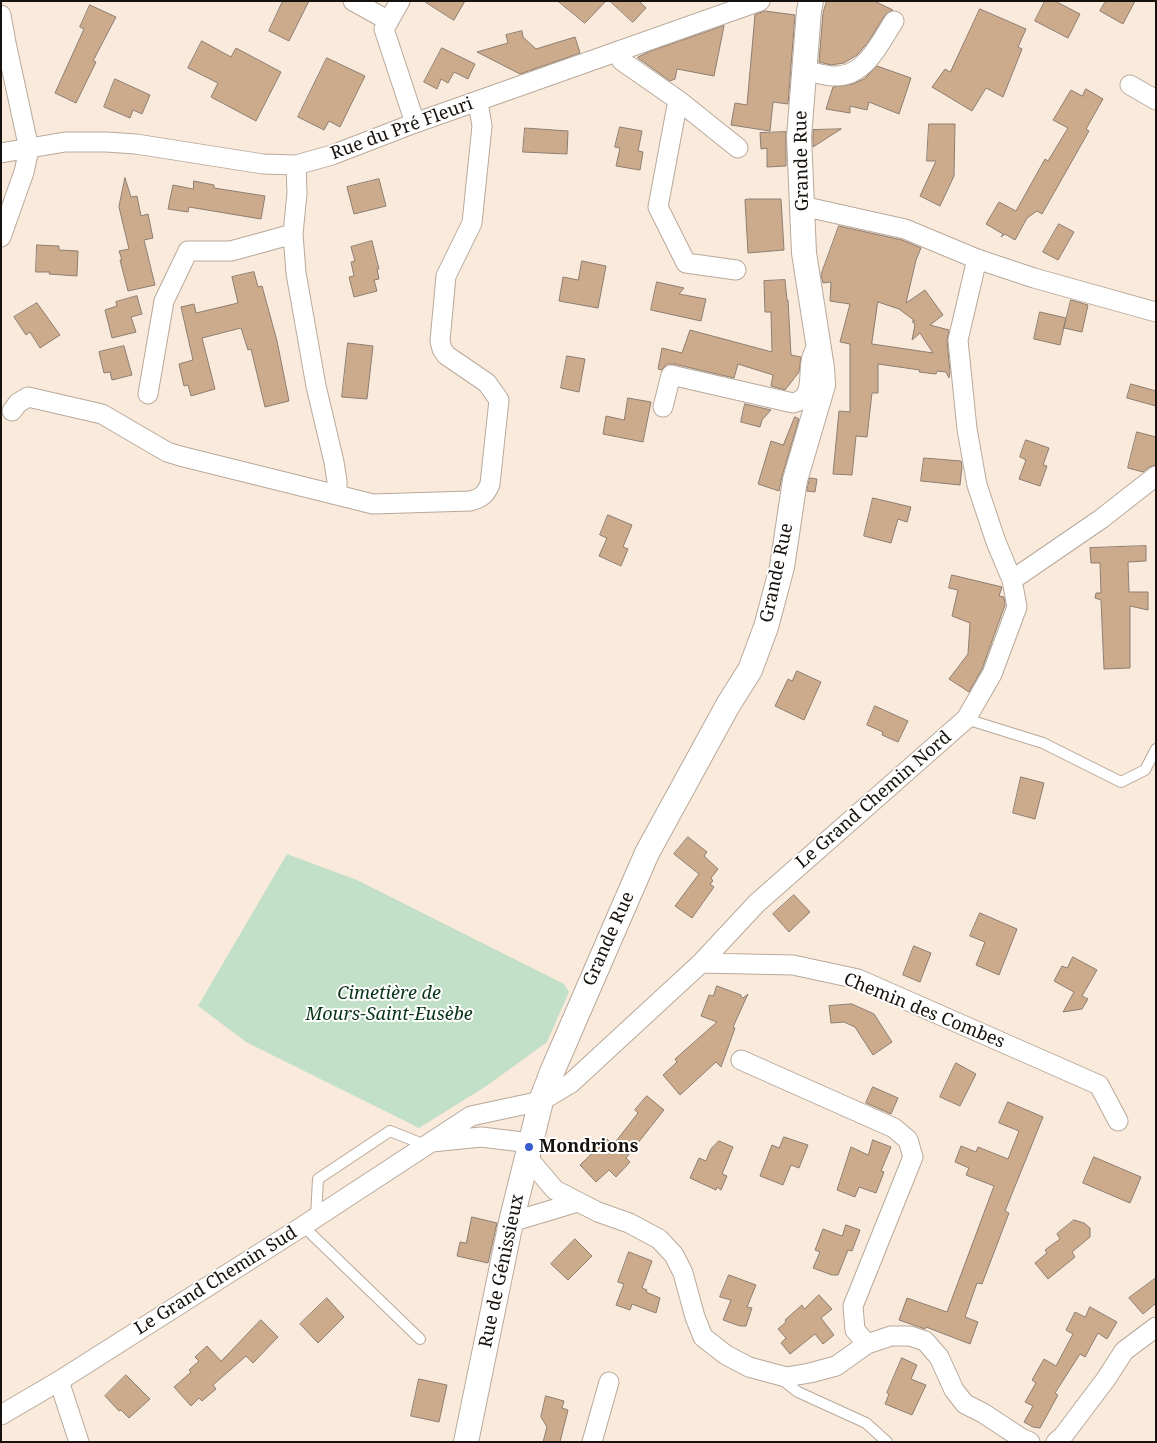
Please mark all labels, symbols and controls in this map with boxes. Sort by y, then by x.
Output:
street label: Rue du Pré Fleuri [328,93,476,165]
street label: Grande Rue [790,110,814,212]
street label: Grande Rue [756,521,798,625]
street label: Le Grand Chemin Nord [792,727,956,873]
street label: Grande Rue [579,888,639,990]
street label: Chemin des Combes [840,969,1008,1053]
park label: Cimetière de Mours-Saint-Eusèbe [305,983,473,1026]
place label: Mondrions [539,1136,638,1158]
marker: Mondrions [523,1141,535,1153]
street label: Rue de Génissieux [475,1192,529,1350]
street label: Le Grand Chemin Sud [131,1222,301,1340]

